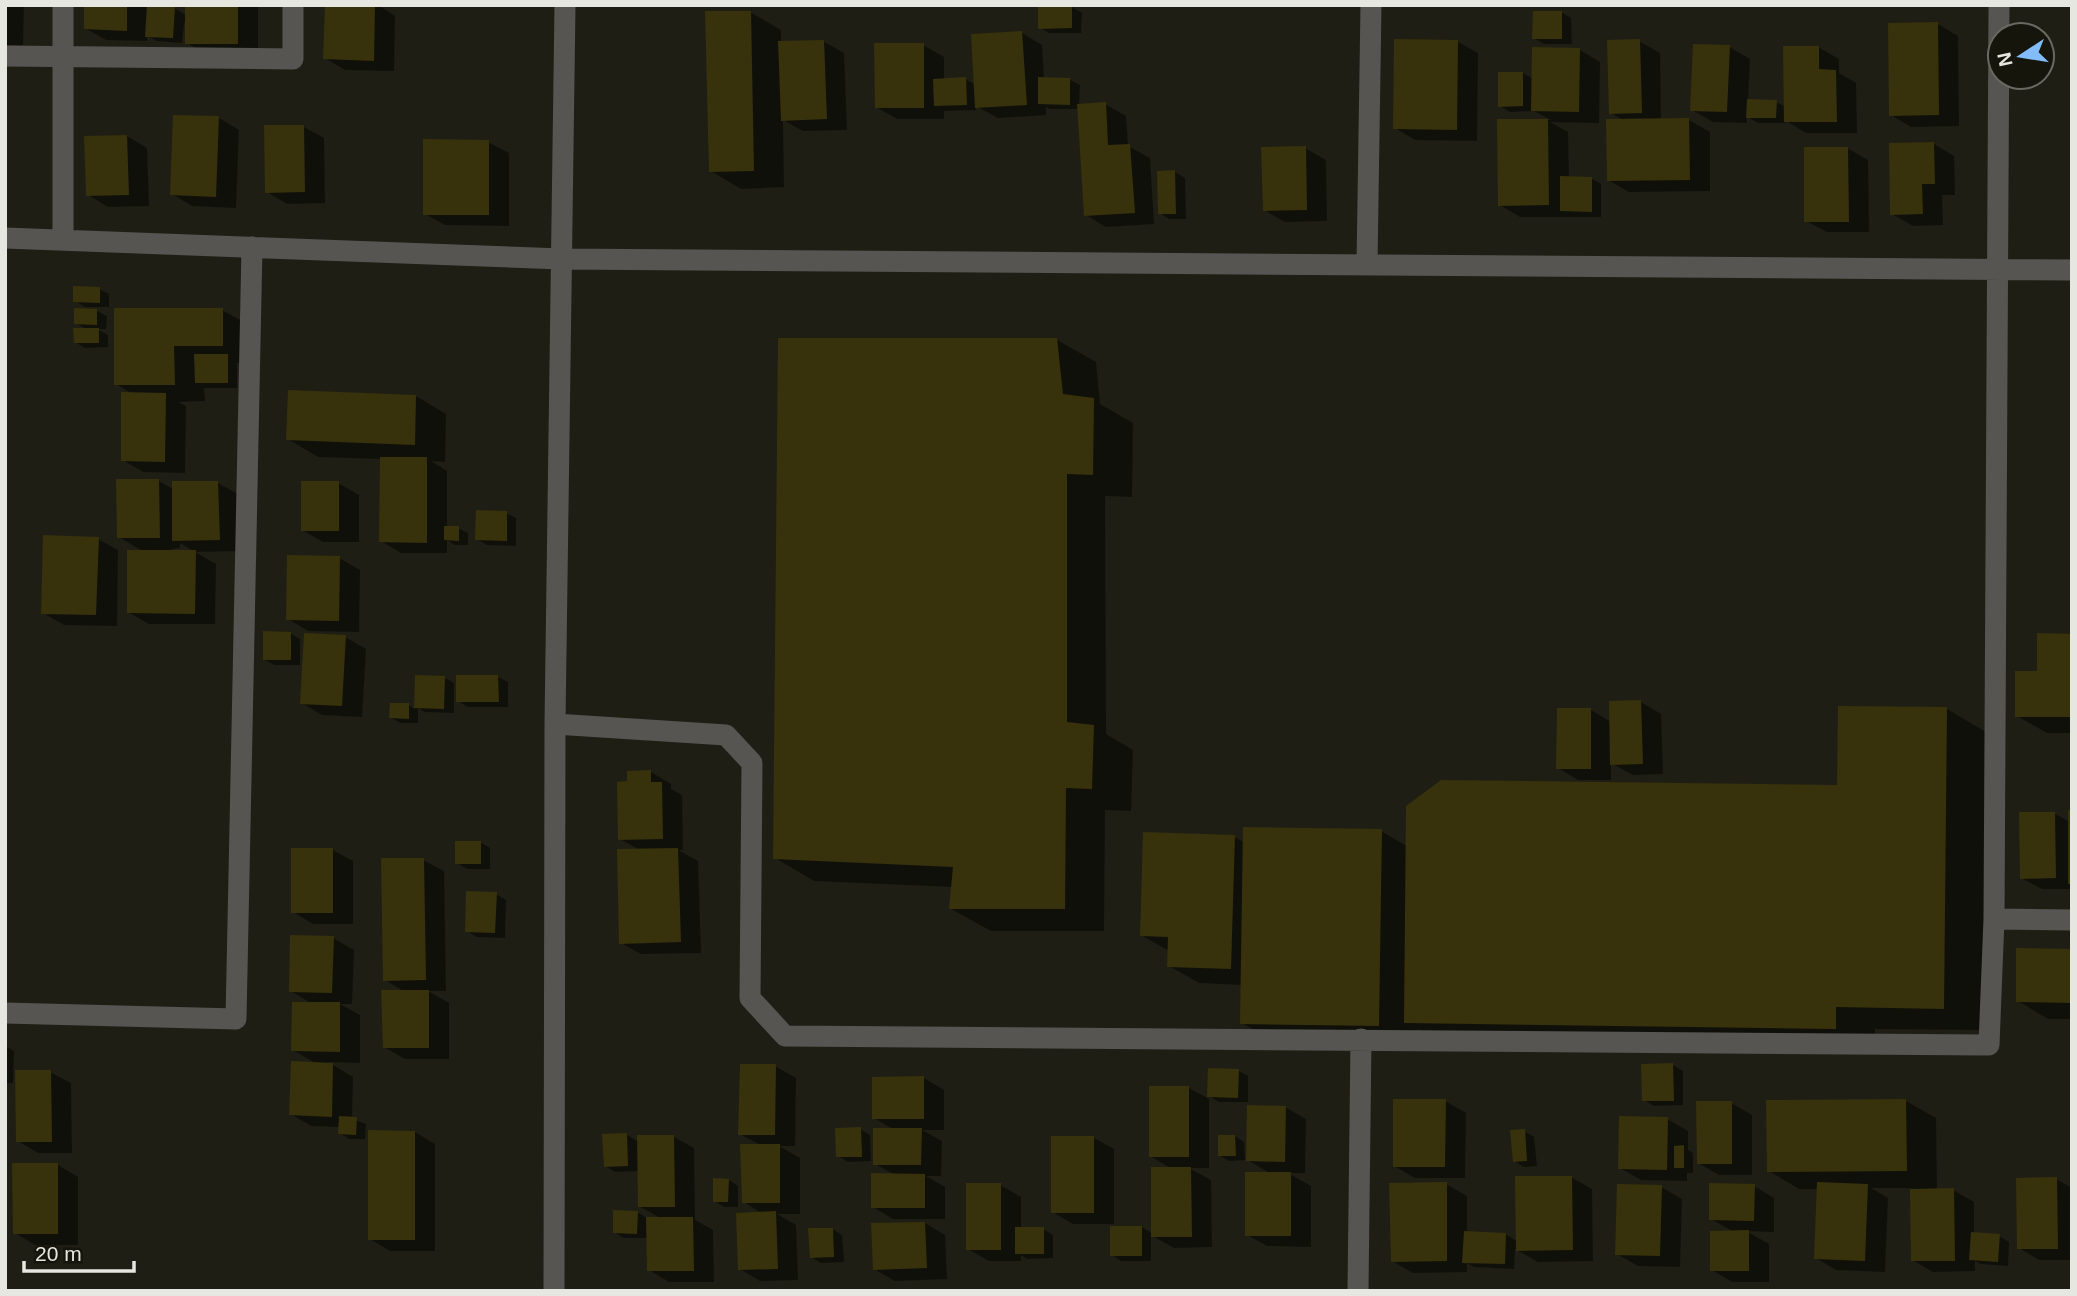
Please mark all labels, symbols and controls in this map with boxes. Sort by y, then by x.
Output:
north arrow [1986,21,2056,91]
text: N [1993,51,2017,68]
scale bar [24,1230,135,1274]
text: 20 m [35,1242,82,1265]

